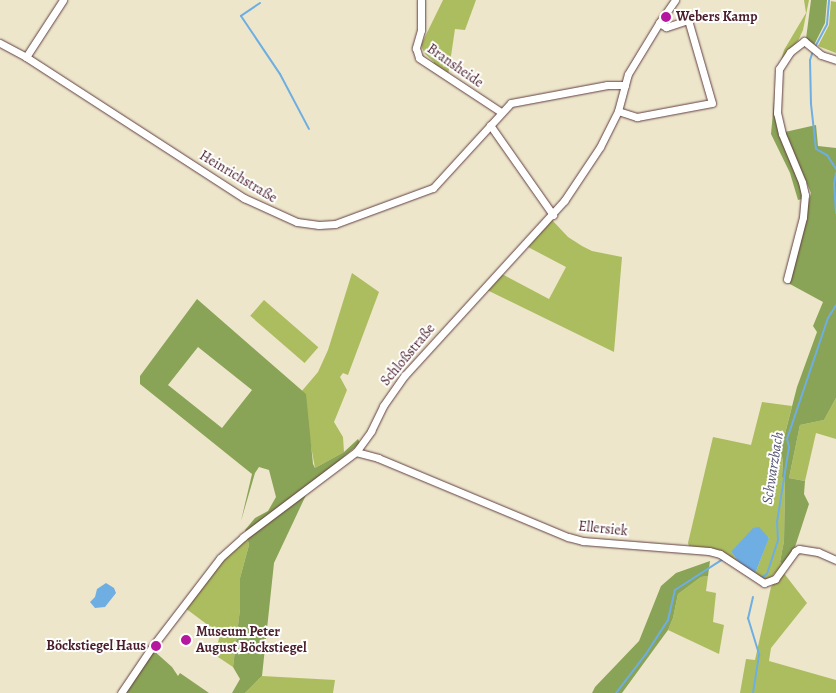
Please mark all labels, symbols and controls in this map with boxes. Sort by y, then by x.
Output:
place label: Webers Kamp [676,9,758,25]
marker: Webers Kamp [660,11,672,23]
street label: Bransheide [424,41,486,91]
street label: Heinrichstraße [196,147,280,207]
street label: Schloßstraße [377,321,439,389]
water label: Schwarzbach [758,430,788,506]
street label: Ellersiek [577,518,629,540]
place label: Museum Peter August Böckstiegel [196,624,307,656]
marker: Museum Peter August Böckstiegel [180,634,192,646]
place label: Böckstiegel Haus [46,638,146,654]
marker: Böckstiegel Haus [150,640,162,652]

